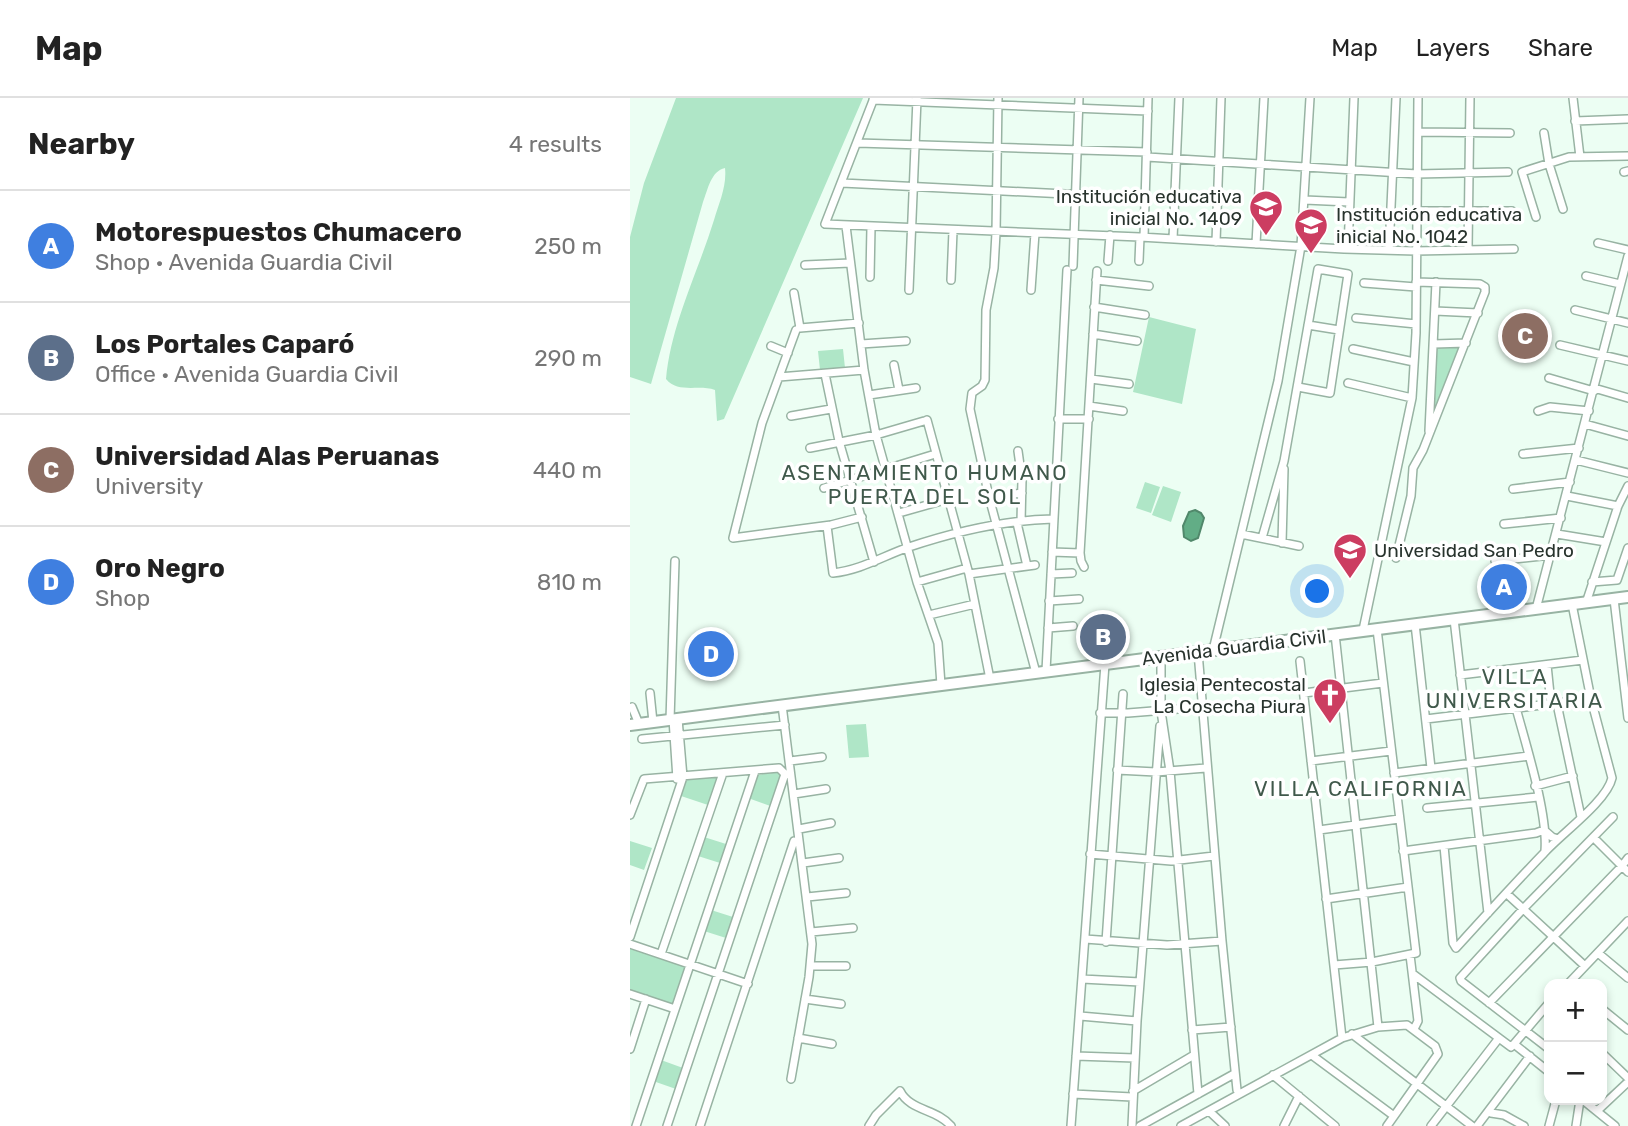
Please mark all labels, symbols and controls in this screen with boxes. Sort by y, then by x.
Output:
text: Map [35,29,103,68]
text: Map [1331,34,1378,62]
text: Layers [1416,34,1490,62]
text: Share [1528,34,1593,62]
text: Nearby [28,126,135,162]
text: 4 results [509,130,602,158]
place label: Institución educativa inicial No. 1409 [1056,185,1242,230]
school or university icon: Institución educativa inicial No. 1409 [1247,188,1285,237]
place label: Institución educativa inicial No. 1042 [1336,203,1522,248]
school or university icon: Institución educativa inicial No. 1042 [1292,206,1330,255]
text: Motorespuestos Chumacero [95,217,462,248]
text: A [43,232,59,260]
text: 250 m [534,232,602,260]
text: Shop · Avenida Guardia Civil [95,248,393,276]
pin: C [1502,310,1548,362]
text: Los Portales Caparó [95,329,355,360]
text: B [43,344,59,372]
text: 290 m [534,344,602,372]
text: Office · Avenida Guardia Civil [95,360,399,388]
text: Universidad Alas Peruanas [95,441,439,472]
text: C [43,456,59,484]
text: 440 m [533,456,602,484]
district label: ASENTAMIENTO HUMANO PUERTA DEL SOL [781,460,1069,509]
text: University [95,472,204,500]
school or university icon: Universidad San Pedro [1331,531,1369,580]
place label: Universidad San Pedro [1374,539,1574,562]
text: Oro Negro [95,553,225,584]
pin: A [1481,561,1527,613]
text: D [43,568,59,596]
text: 810 m [537,568,602,596]
your location [1300,574,1334,608]
text: Shop [95,584,150,612]
pin: B [1080,611,1126,663]
street label: Avenida Guardia Civil [1141,625,1327,670]
pin: D [688,628,734,680]
district label: VILLA UNIVERSITARIA [1426,664,1604,713]
place label: Iglesia Pentecostal La Cosecha Piura [1139,673,1306,718]
church icon: Iglesia Pentecostal La Cosecha Piura [1311,676,1349,725]
district label: VILLA CALIFORNIA [1254,776,1468,801]
map controls [1544,979,1607,1105]
button: + [1544,979,1607,1042]
button: − [1544,1042,1607,1105]

